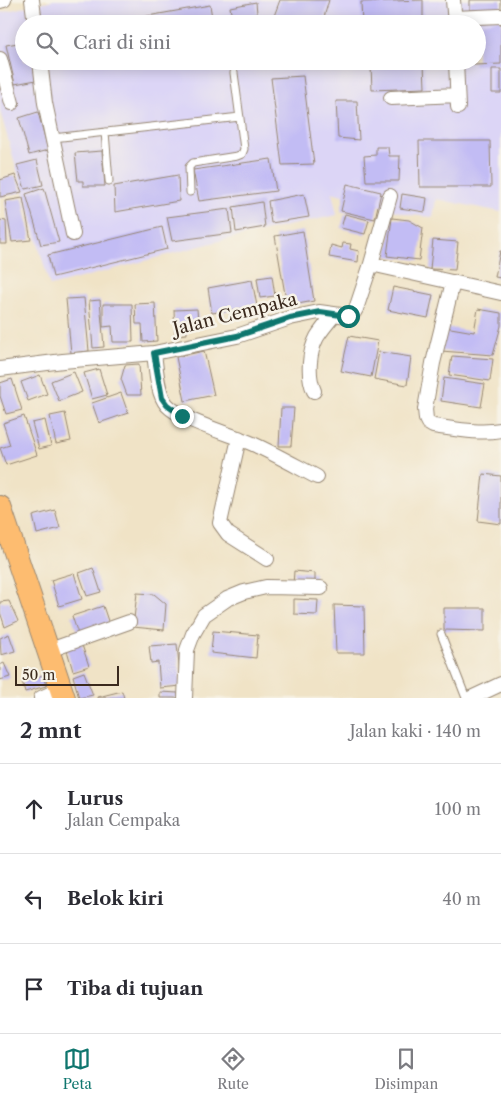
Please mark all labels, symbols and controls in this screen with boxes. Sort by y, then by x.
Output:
search box [15,15,486,70]
icon: search [33,29,61,57]
text: Cari di sini [73,31,171,54]
street label: Jalan Cempaka [168,288,300,341]
route start [337,305,360,328]
route end [171,405,194,428]
scale bar [15,663,119,686]
text: 50 m [22,666,55,684]
text: 2 mnt [20,718,81,743]
text: Jalan kaki · 140 m [350,721,481,741]
text: Lurus [67,787,123,810]
icon: ahead [20,795,48,823]
text: 100 m [435,799,481,819]
text: Jalan Cempaka [67,810,180,830]
icon: left [20,885,48,913]
text: Belok kiri [67,887,164,910]
text: 40 m [442,889,481,909]
icon: arrive [20,975,48,1003]
text: Tiba di tujuan [67,977,203,1000]
tab: Peta [63,1045,92,1093]
tab: Rute [217,1045,249,1093]
tab: Disimpan [374,1045,438,1093]

